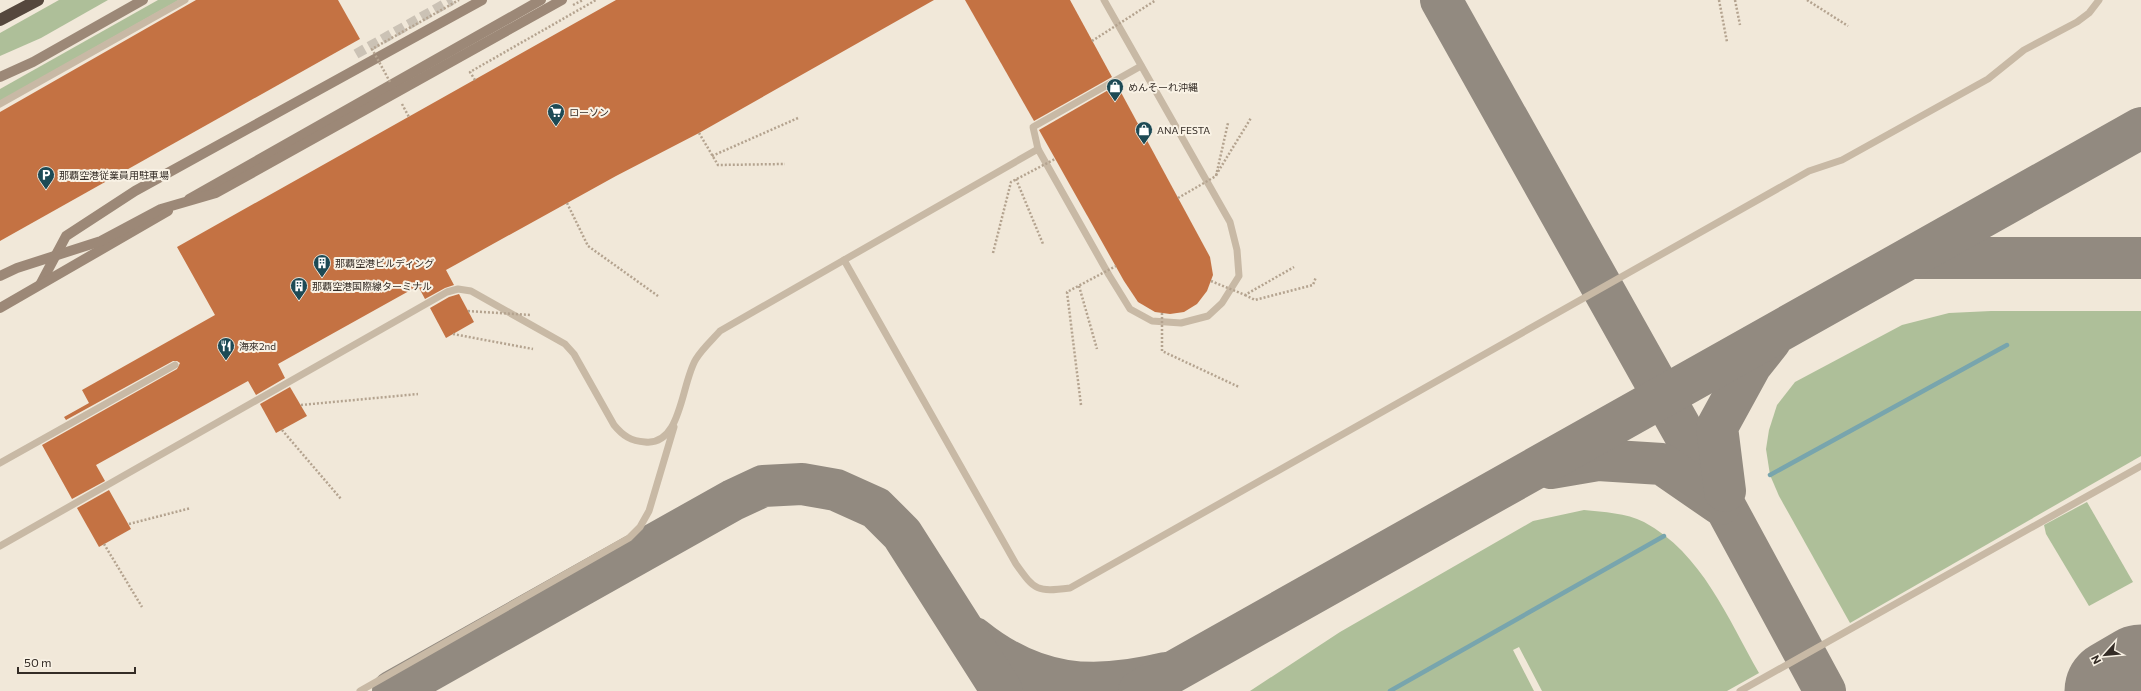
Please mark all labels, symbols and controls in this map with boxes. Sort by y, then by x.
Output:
shop icon: めんそーれ沖縄 [1105,77,1125,102]
place label: めんそーれ沖縄 [1128,81,1198,93]
supermarket icon: ローソン [546,102,566,127]
place label: ローソン [569,106,609,118]
shop icon: ANA FESTA [1134,120,1154,145]
place label: ANA FESTA [1157,124,1210,136]
parking icon: 那覇空港従業員用駐車場 [36,165,56,190]
place label: 那覇空港従業員用駐車場 [59,169,169,181]
building icon: 那覇空港ビルディング [312,253,332,278]
place label: 那覇空港ビルディング [335,257,434,269]
building icon: 那覇空港国際線ターミナル [289,276,309,301]
place label: 那覇空港国際線ターミナル [312,280,432,292]
restaurant icon: 海來2nd [216,336,236,361]
place label: 海來2nd [239,340,276,352]
north arrow [2085,635,2125,675]
scale bar [18,649,135,675]
text: N [2088,653,2103,666]
text: 50 m [24,655,52,669]

